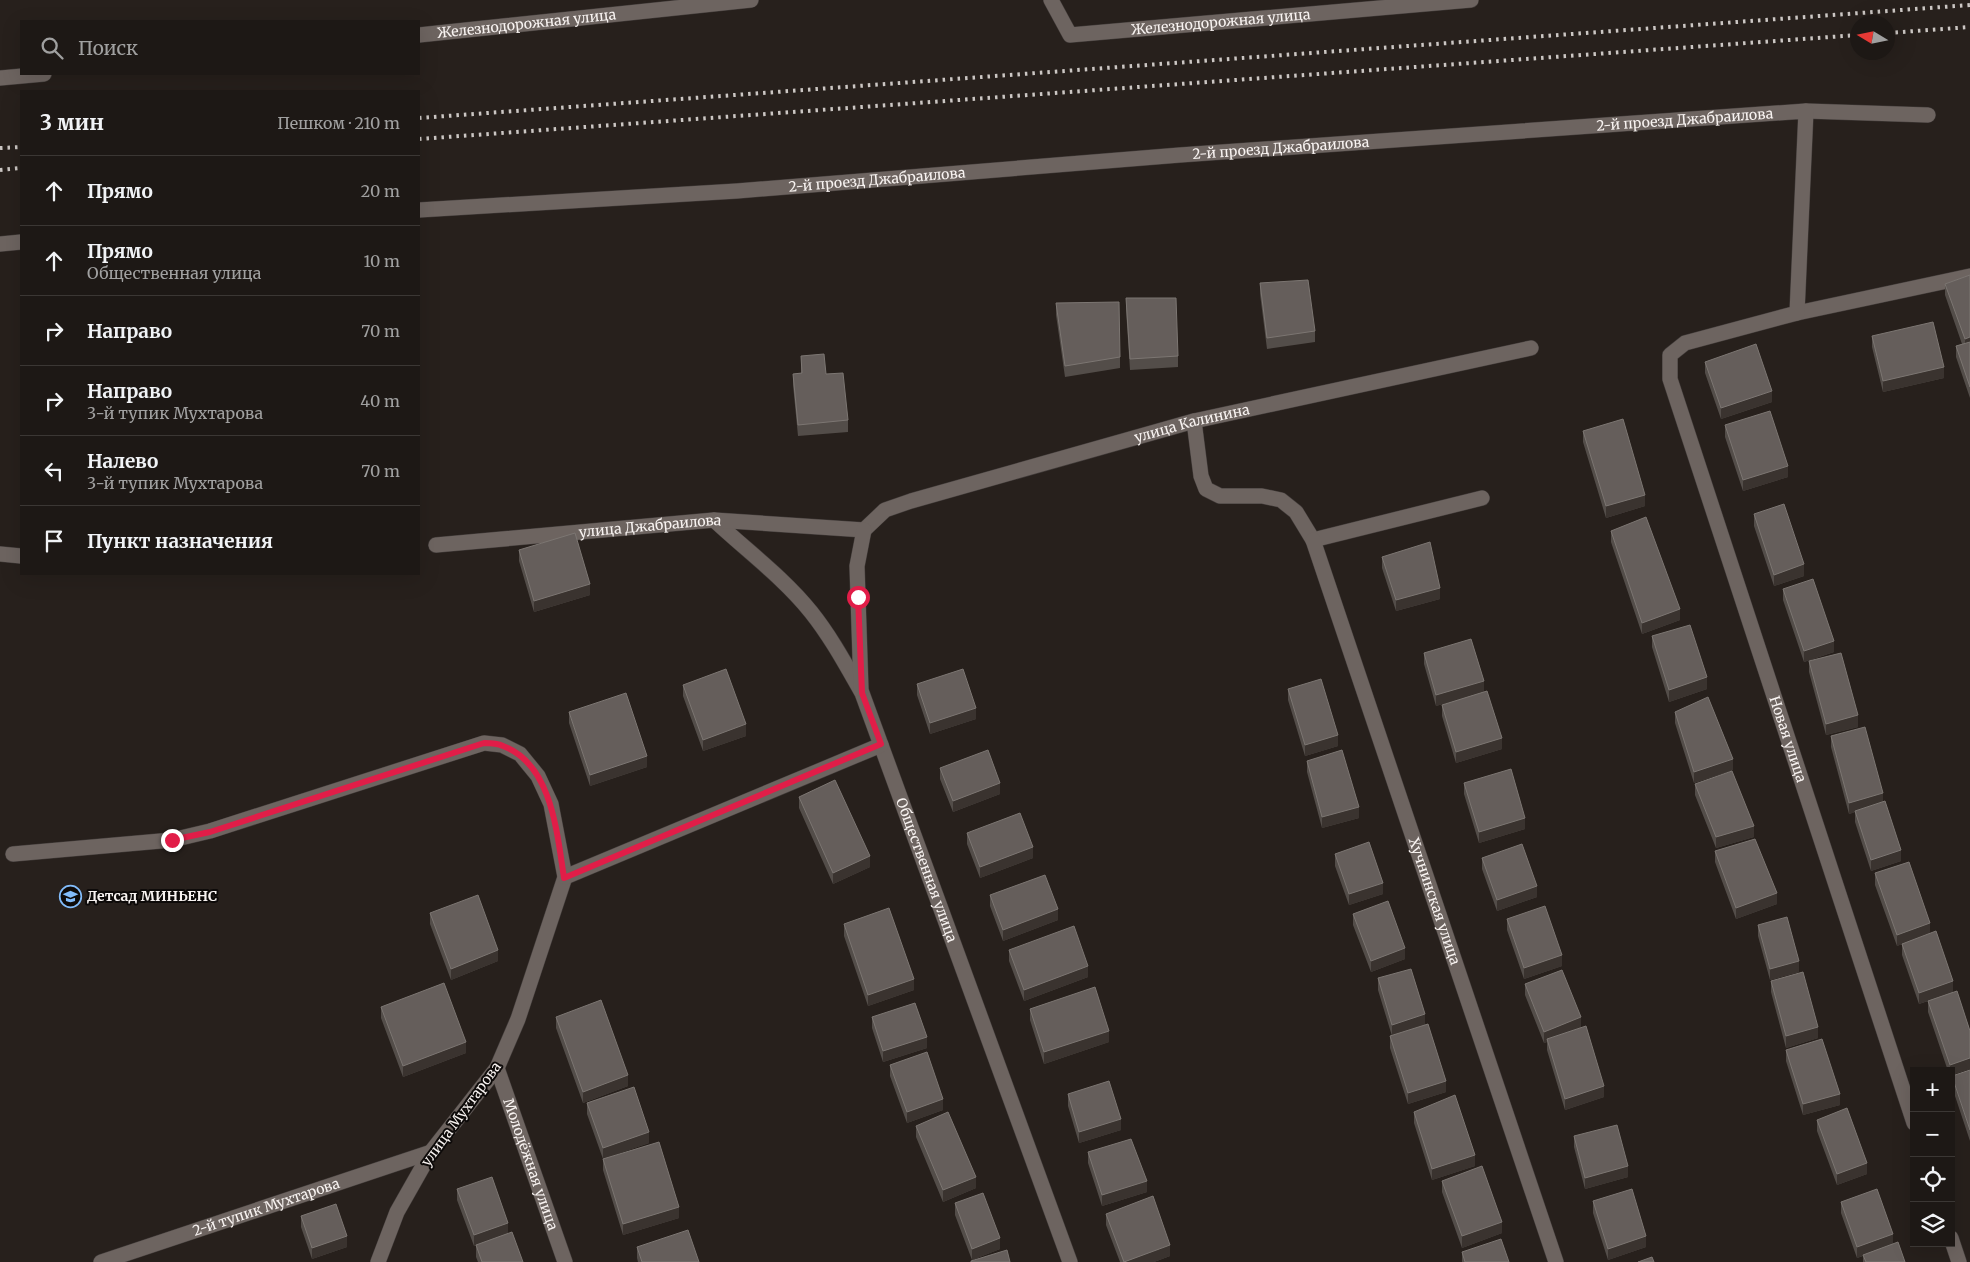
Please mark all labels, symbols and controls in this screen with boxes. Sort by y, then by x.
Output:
street label: Железнодорожная улица [436,5,617,42]
street label: Железнодорожная улица [1130,5,1312,39]
north arrow [1850,15,1895,60]
search box [20,20,420,75]
icon: search [38,34,66,62]
text: Поиск [78,36,138,60]
street label: 2-й проезд Джабраилова [1596,104,1774,135]
text: 3 мин [40,109,104,136]
text: Пешком · 210 m [277,113,400,133]
street label: 2-й проезд Джабраилова [1192,133,1370,163]
street label: 2-й проезд Джабраилова [788,163,967,196]
icon: ahead [40,177,68,205]
text: Прямо [87,179,153,203]
text: 20 m [361,181,400,201]
text: Прямо [87,239,153,263]
icon: ahead [40,247,68,275]
text: 10 m [363,251,400,271]
text: Общественная улица [87,263,261,283]
icon: right [40,317,68,345]
text: Направо [87,319,172,343]
text: 70 m [361,321,400,341]
text: Направо [87,379,172,403]
icon: right [40,387,68,415]
text: 40 m [360,391,400,411]
street label: улица Калинина [1132,400,1252,446]
text: 3-й тупик Мухтарова [87,403,263,423]
text: Налево [87,449,158,473]
icon: left [40,457,68,485]
text: 70 m [361,461,400,481]
text: 3-й тупик Мухтарова [87,473,263,493]
street label: улица Джабраилова [578,511,723,541]
icon: arrive [40,527,68,555]
text: Пункт назначения [87,529,273,553]
route start [847,586,870,609]
street label: Новая улица [1766,694,1811,785]
street label: Общественная улица [892,795,961,945]
route end [161,829,184,852]
street label: Хучнинская улица [1405,835,1464,968]
school or university icon: Детсад МИНЬЕНС [59,884,83,908]
place label: Детсад МИНЬЕНС [87,887,217,905]
street label: улица Мухтарова [417,1058,505,1170]
map controls [1910,1067,1955,1247]
button: + [1910,1067,1955,1112]
street label: Молодёжная улица [499,1096,562,1233]
button: − [1910,1112,1955,1157]
button: locate [1910,1157,1955,1202]
street label: 2-й тупик Мухтарова [190,1174,342,1240]
button: layers [1910,1202,1955,1247]

